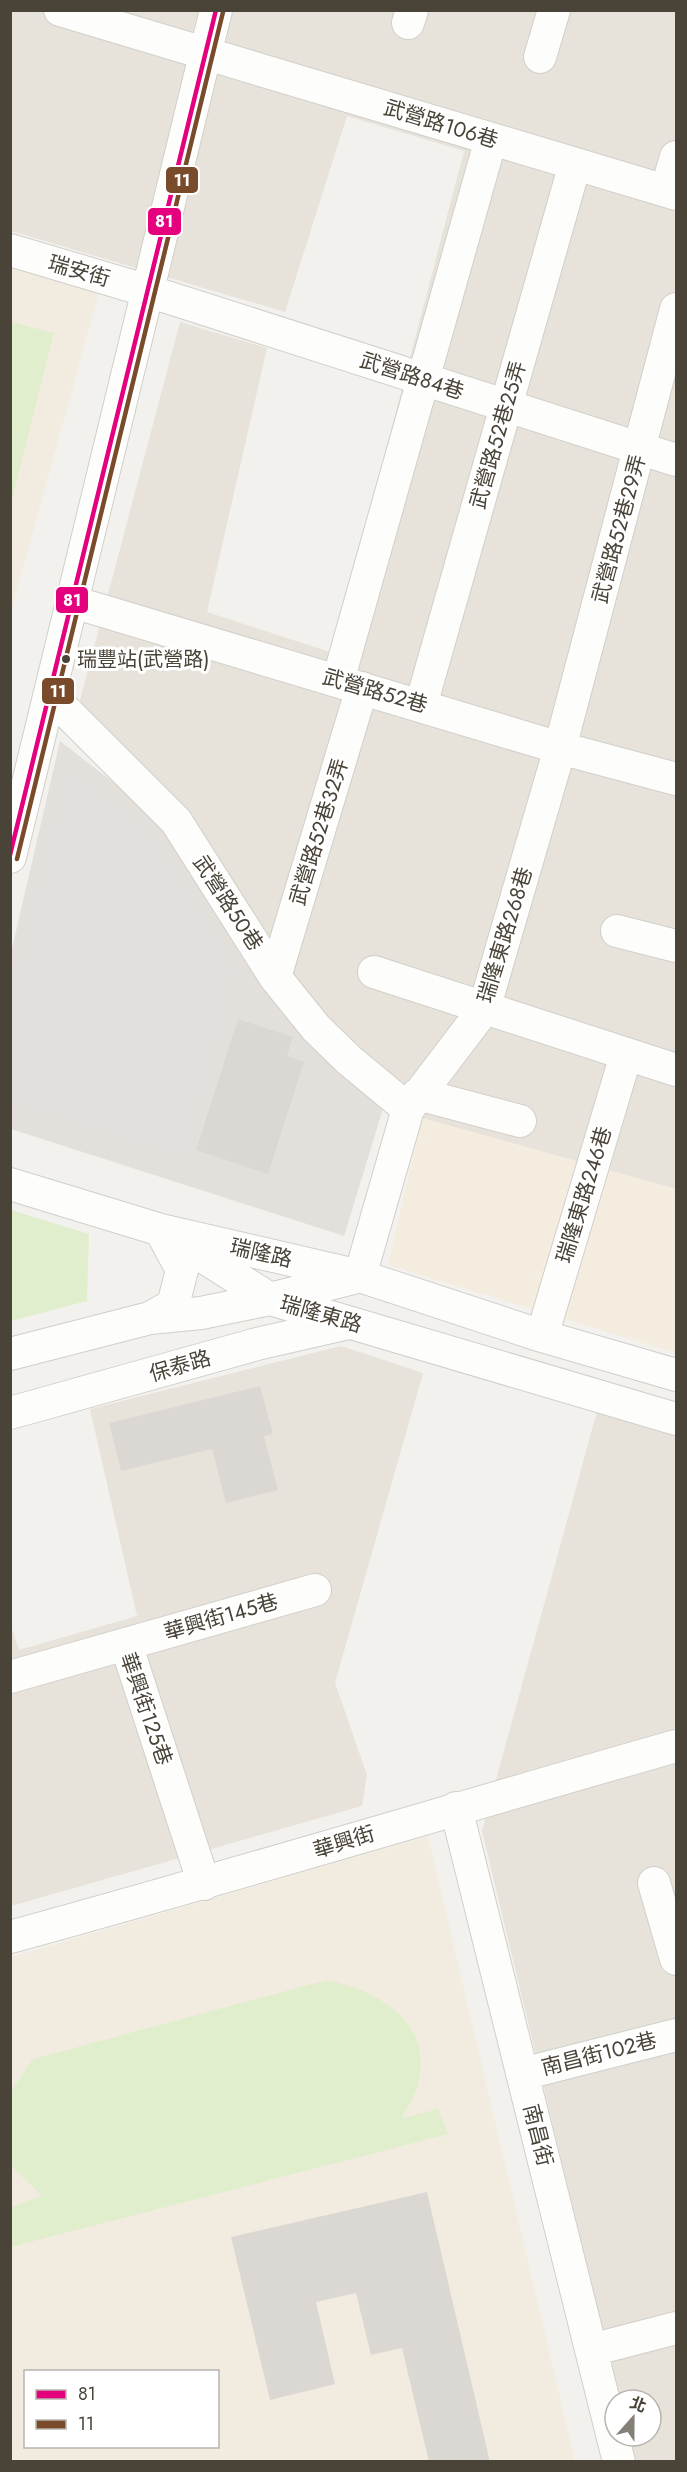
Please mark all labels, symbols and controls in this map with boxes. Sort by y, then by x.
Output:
street label: 武營路106巷 [380,92,502,156]
line badge: 11 [165,166,199,194]
text: 11 [174,169,190,192]
line badge: 81 [147,207,182,236]
text: 81 [155,210,173,233]
street label: 瑞安街 [45,248,113,294]
street label: 武營路84巷 [356,345,468,407]
street label: 武營路52巷25弄 [463,358,533,512]
street label: 武營路52巷29弄 [585,451,653,607]
line badge: 81 [55,586,89,614]
text: 81 [63,589,81,612]
place label: 瑞豐站(武營路) [77,645,209,674]
marker: 瑞豐站(武營路) [60,653,72,665]
street label: 武營路52巷 [319,662,431,720]
line badge: 11 [41,677,75,705]
text: 11 [50,680,66,703]
street label: 武營路52巷32弄 [282,755,356,909]
street label: 武營路50巷 [186,849,270,957]
street label: 瑞隆東路268巷 [470,863,540,1007]
street label: 瑞隆東路246巷 [549,1123,619,1267]
street label: 瑞隆路 [227,1231,295,1275]
street label: 瑞隆東路 [276,1288,366,1340]
street label: 保泰路 [146,1343,214,1389]
street label: 華興街145巷 [160,1586,282,1648]
street label: 華興街125巷 [113,1649,179,1769]
street label: 華興街 [309,1818,379,1866]
street label: 南昌街102巷 [538,2025,660,2083]
street label: 南昌街 [516,2101,560,2169]
legend [24,2370,219,2448]
text: 81 [78,2381,96,2407]
north arrow [603,2388,663,2448]
text: 北 [627,2391,650,2418]
text: 11 [78,2411,94,2437]

